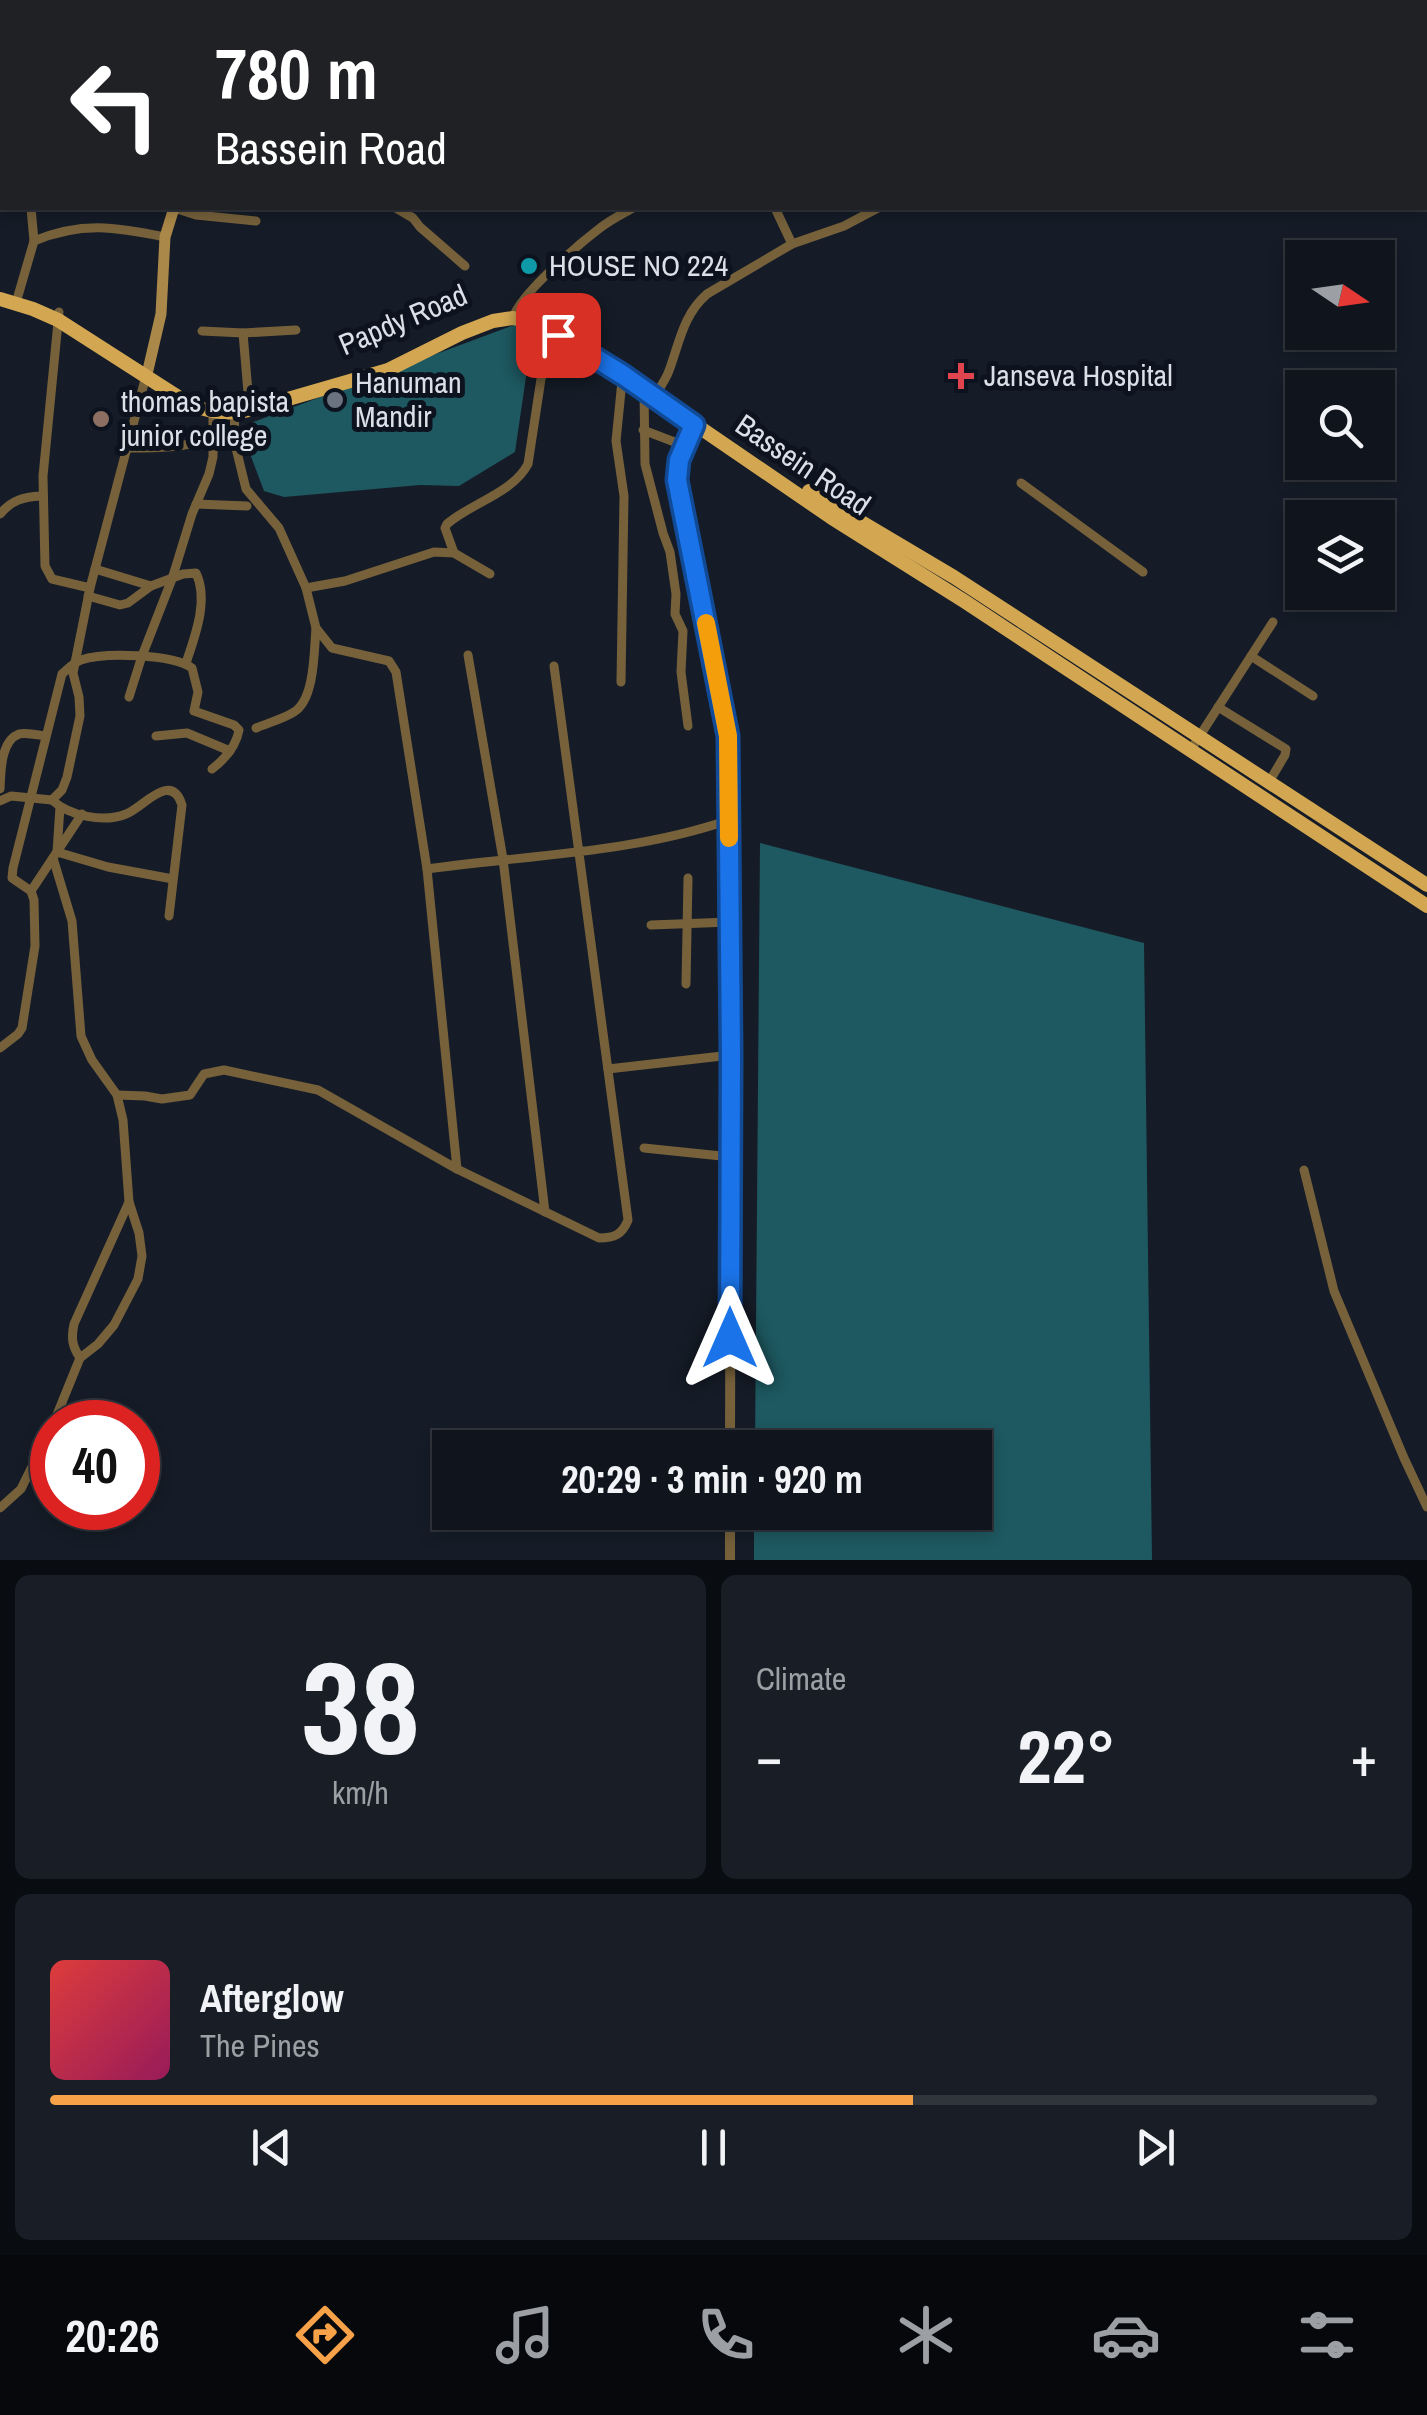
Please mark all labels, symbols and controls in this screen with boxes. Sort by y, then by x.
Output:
text: 780 m [215,27,378,121]
icon: left [50,40,180,170]
text: Bassein Road [215,117,447,178]
north arrow [1285,240,1395,350]
map controls [1285,240,1395,610]
place label: HOUSE NO 224 [549,245,728,285]
marker: HOUSE NO 224 [518,255,540,277]
street label: Papdy Road [332,274,473,364]
pin [516,293,601,378]
icon: arrive [531,308,586,363]
place label: Janseva Hospital [984,355,1173,395]
place label: Hanuman Mandir [355,362,462,436]
marker: Janseva Hospital [948,363,974,389]
button: search [1285,370,1395,480]
place label: thomas bapista junior college [119,381,290,455]
marker: Hanuman Mandir [324,389,346,411]
street label: Bassein Road [728,404,879,524]
marker: thomas bapista junior college [90,408,112,430]
button: layers [1285,500,1395,610]
position arrow [678,1286,782,1390]
speed limit sign: 40 [30,1400,160,1530]
text: 20:29 · 3 min · 920 m [561,1454,863,1505]
text: 38 [301,1618,420,1794]
text: Climate [756,1657,846,1700]
text: 22° [1017,1705,1116,1806]
text: − [756,1719,782,1793]
text: + [1351,1719,1377,1793]
text: km/h [332,1771,389,1814]
text: Afterglow [200,1973,344,2024]
text: The Pines [200,2024,320,2067]
icon: previous [244,2120,299,2175]
icon: pause [686,2120,741,2175]
icon: next [1128,2120,1183,2175]
icon: directions [290,2300,360,2370]
icon: music [490,2300,560,2370]
icon: phone [691,2300,761,2370]
icon: climate [891,2300,961,2370]
icon: car [1091,2300,1161,2370]
icon: filters [1292,2300,1362,2370]
text: 20:26 [65,2305,160,2366]

